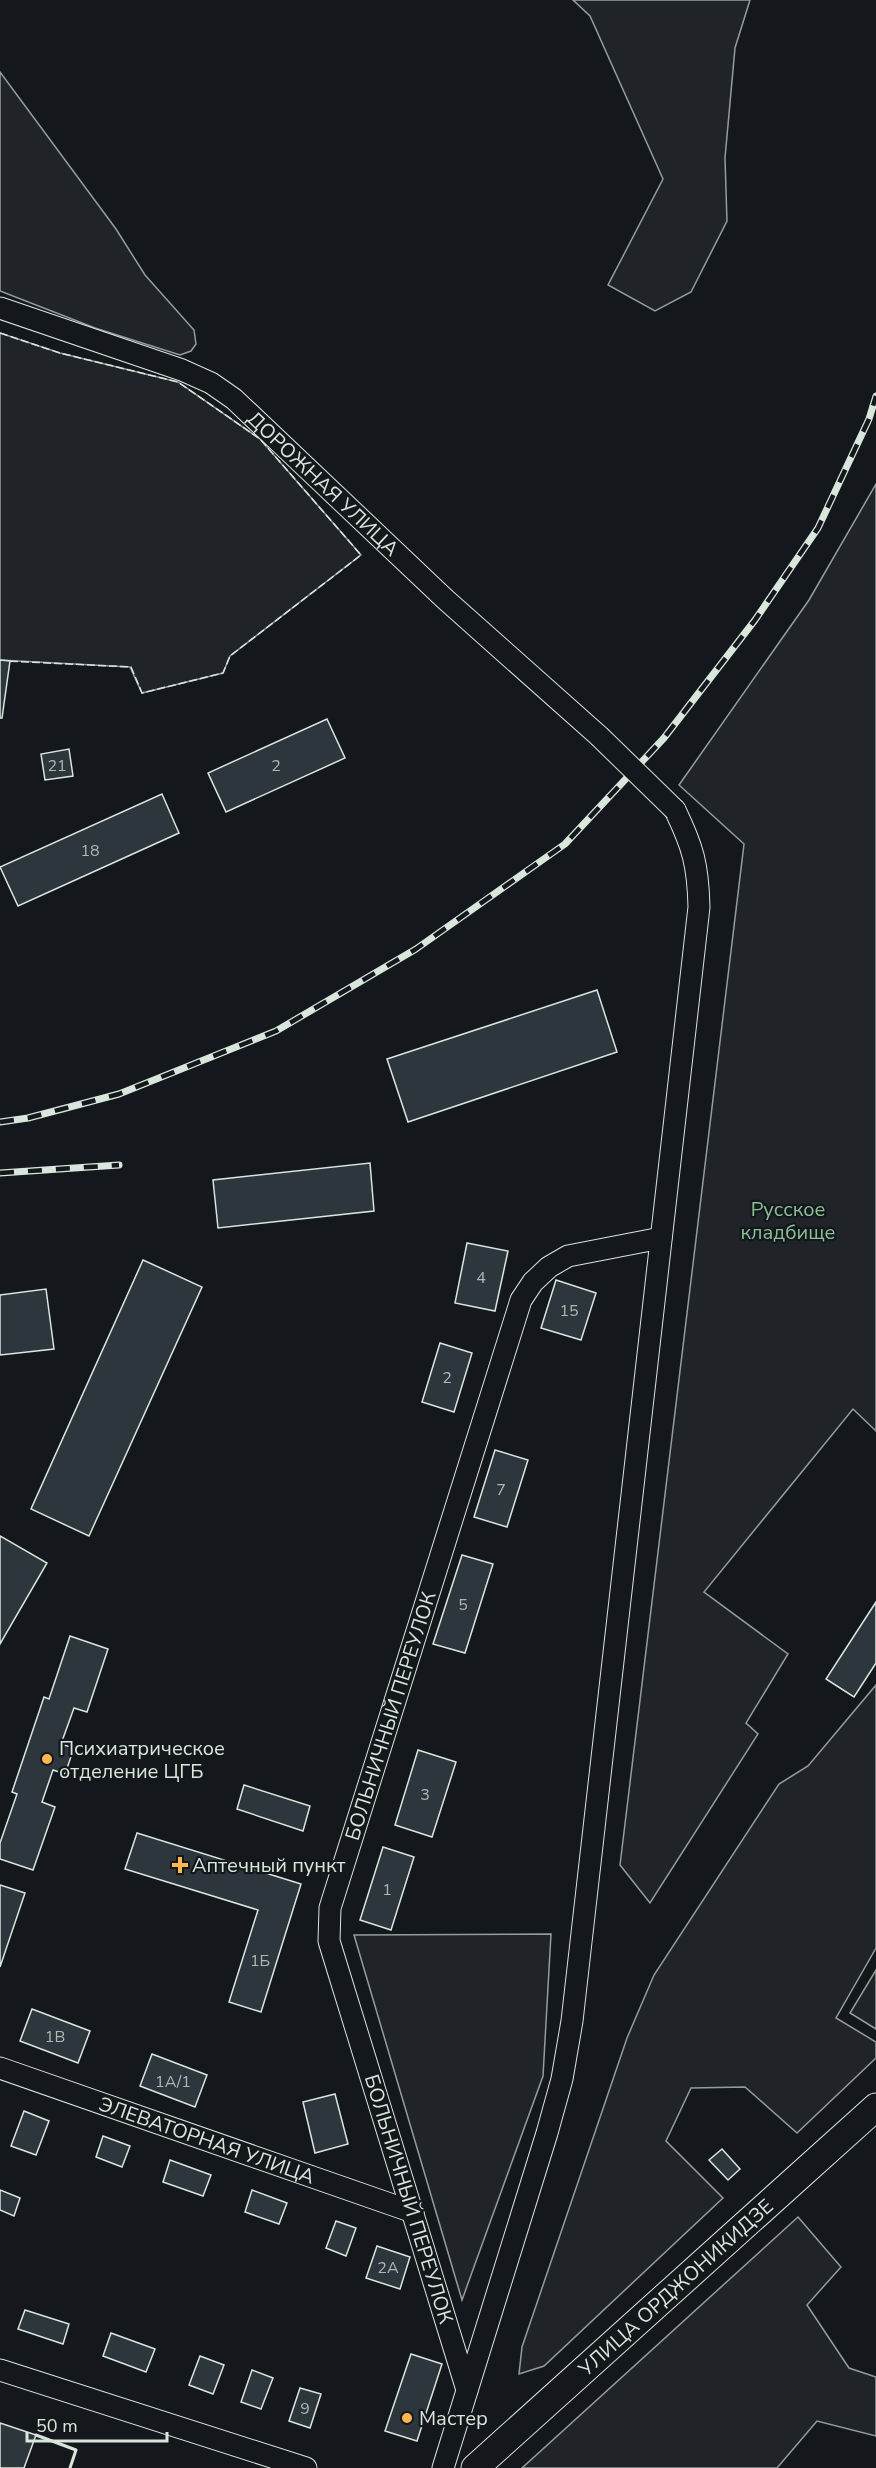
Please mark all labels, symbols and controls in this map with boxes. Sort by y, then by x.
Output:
street label: ДОРОЖНАЯ УЛИЦА [241,406,405,563]
house number: 21 [47,755,67,777]
house number: 2 [271,755,281,777]
house number: 18 [80,840,100,862]
park label: Русское кладбище [741,1196,835,1246]
house number: 4 [476,1267,486,1289]
house number: 15 [559,1300,579,1322]
house number: 2 [442,1367,452,1389]
house number: 7 [496,1479,506,1501]
street label: БОЛЬНИЧНЫЙ ПЕРЕУЛОК [339,1588,443,1844]
house number: 5 [458,1594,468,1616]
place label: Психиатрическое отделение ЦГБ [59,1735,225,1785]
marker: Психиатрическое отделение ЦГБ [40,1752,54,1766]
house number: 3 [420,1784,430,1806]
place label: Аптечный пункт [192,1852,346,1879]
marker: Аптечный пункт [173,1858,187,1872]
house number: 1 [382,1879,392,1901]
house number: 1Б [250,1950,270,1972]
house number: 1В [45,2026,65,2048]
house number: 1А/1 [155,2071,191,2093]
street label: БОЛЬНИЧНЫЙ ПЕРЕУЛОК [358,2071,459,2327]
street label: ЭЛЕВАТОРНАЯ УЛИЦА [95,2090,319,2191]
street label: УЛИЦА ОРДЖОНИКИДЗЕ [572,2193,779,2383]
house number: 2А [377,2257,399,2279]
house number: 9 [300,2398,310,2420]
scale bar [27,2405,166,2443]
place label: Мастер [419,2405,488,2432]
marker: Мастер [400,2411,414,2425]
text: 50 m [36,2414,78,2438]

